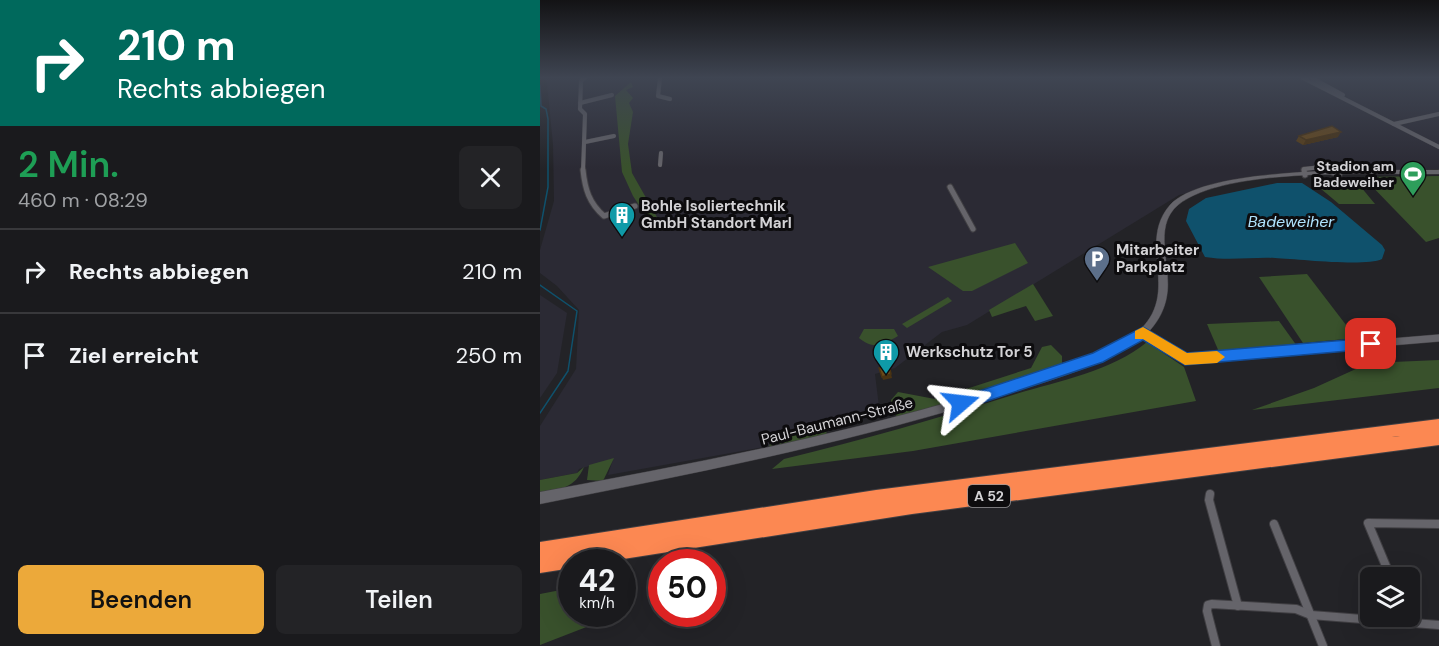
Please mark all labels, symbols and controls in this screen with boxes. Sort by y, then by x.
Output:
text: 210 m [117,18,235,73]
icon: right [18,24,96,102]
text: Rechts abbiegen [117,71,325,106]
text: 2 Min. [18,141,119,188]
button: close [459,146,522,209]
place label: Stadion am Badeweiher [1313,157,1394,191]
sports icon: Stadion am Badeweiher [1398,159,1428,197]
text: 460 m · 08:29 [18,187,148,213]
place label: Bohle Isoliertechnik GmbH Standort Marl [641,196,792,233]
building icon: Bohle Isoliertechnik GmbH Standort Marl [607,200,637,238]
water label: Badeweiher [1248,211,1335,232]
place label: Mitarbeiter Parkplatz [1116,240,1199,277]
parking icon: Mitarbeiter Parkplatz [1082,244,1112,282]
icon: right [18,255,51,288]
text: Rechts abbiegen [69,257,249,286]
text: 210 m [462,257,522,286]
pin [1345,318,1396,369]
icon: arrive [1354,327,1387,360]
building icon: Werkschutz Tor 5 [871,337,901,375]
icon: arrive [18,339,51,372]
text: Ziel erreicht [69,341,199,370]
text: 250 m [455,341,522,370]
place label: Werkschutz Tor 5 [906,342,1033,362]
position arrow [929,371,993,435]
street label: Paul-Baumann-Straße [759,392,915,450]
road number: A 52 [968,485,1010,507]
speed limit sign: 50 [648,549,726,627]
text: 42 [579,561,615,600]
button: Beenden [18,565,264,634]
button: Teilen [276,565,522,634]
map controls [1360,567,1420,627]
button: layers [1360,567,1420,627]
text: km/h [579,593,615,613]

